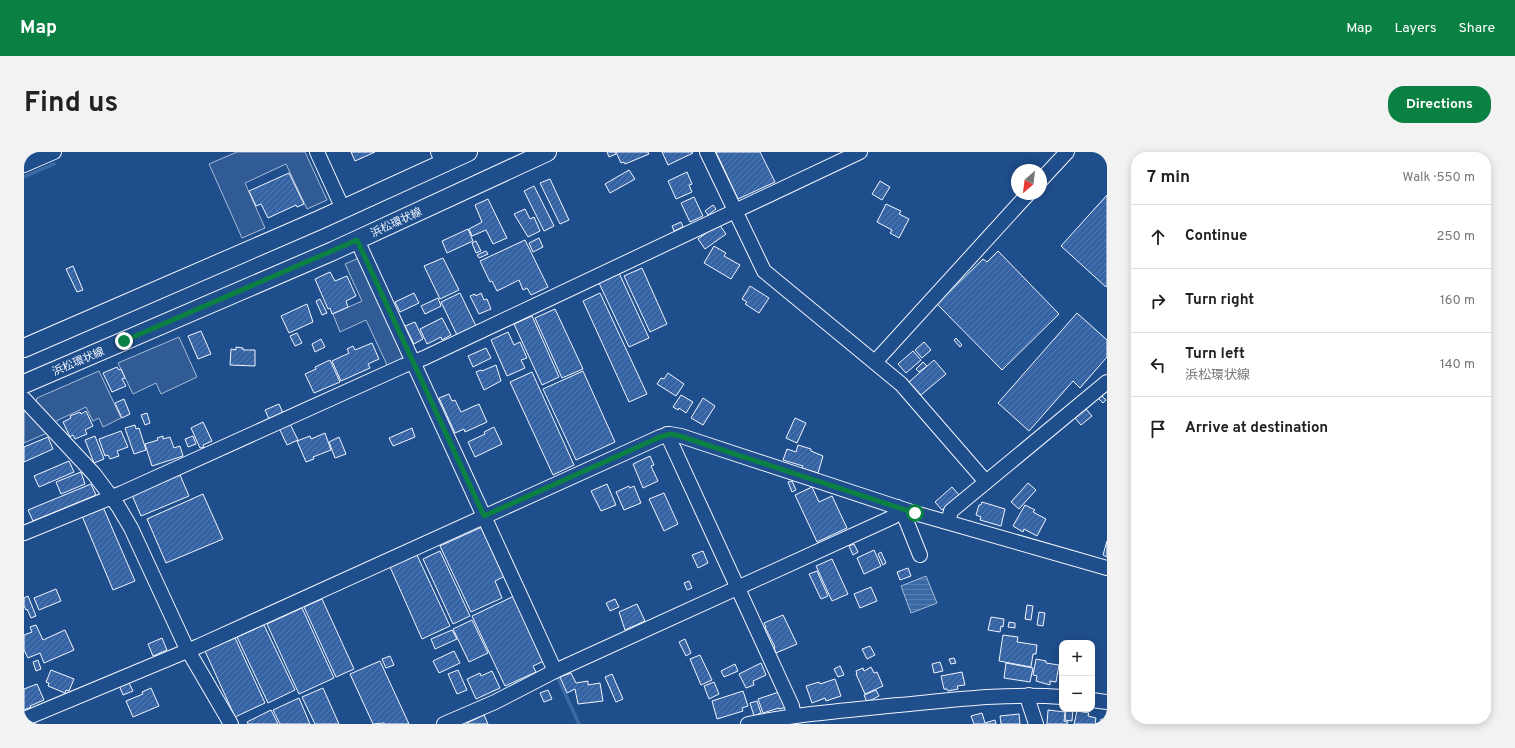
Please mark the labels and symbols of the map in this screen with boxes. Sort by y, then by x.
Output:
north arrow [1011,164,1047,200]
street label: 浜松環状線 [369,205,424,241]
route end [115,332,133,350]
street label: 浜松環状線 [50,345,106,379]
route start [906,504,924,522]

